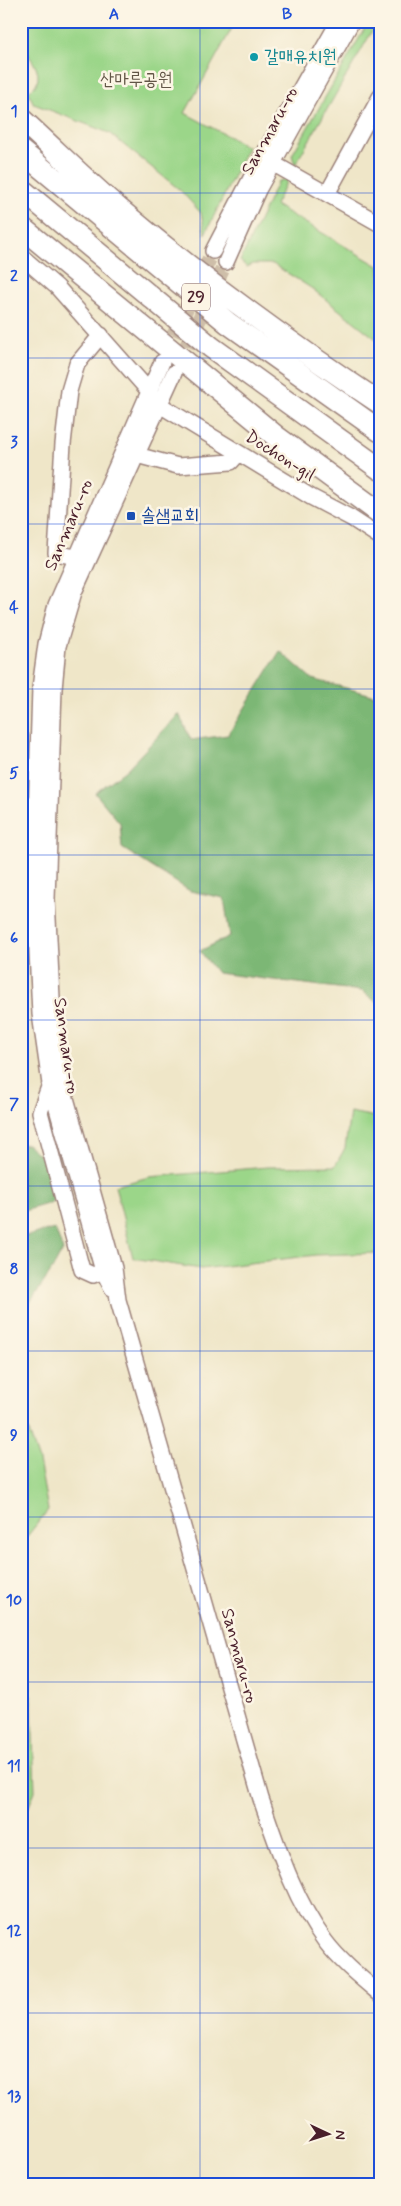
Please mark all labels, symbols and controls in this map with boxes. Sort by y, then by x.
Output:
text: A [109,4,119,25]
text: B [282,4,292,25]
place label: 갈매유치원 [264,45,336,69]
marker: 갈매유치원 [248,51,260,63]
park label: 산마루공원 [100,68,172,92]
street label: Sanmaru-ro [236,83,304,179]
text: 1 [10,101,18,122]
text: 2 [10,266,18,287]
road number: 29 [182,284,210,310]
street label: Dochon-gil [240,425,320,487]
text: 3 [10,432,18,453]
street label: Sanmaru-ro [39,476,99,574]
place label: 솔샘교회 [141,504,199,528]
marker: 솔샘교회 [125,510,137,522]
text: 4 [9,597,19,618]
text: 5 [9,763,19,784]
text: 6 [10,928,18,949]
street label: Sanmaru-ro [47,996,85,1096]
text: 7 [9,1094,19,1115]
text: 8 [9,1259,19,1280]
text: 9 [10,1425,18,1446]
text: 10 [6,1590,22,1611]
street label: Sanmaru-ro [215,1606,263,1706]
text: 11 [7,1756,21,1777]
text: 12 [6,1921,22,1942]
text: 13 [7,2086,21,2107]
north arrow [304,2108,354,2158]
text: N [331,2130,349,2140]

